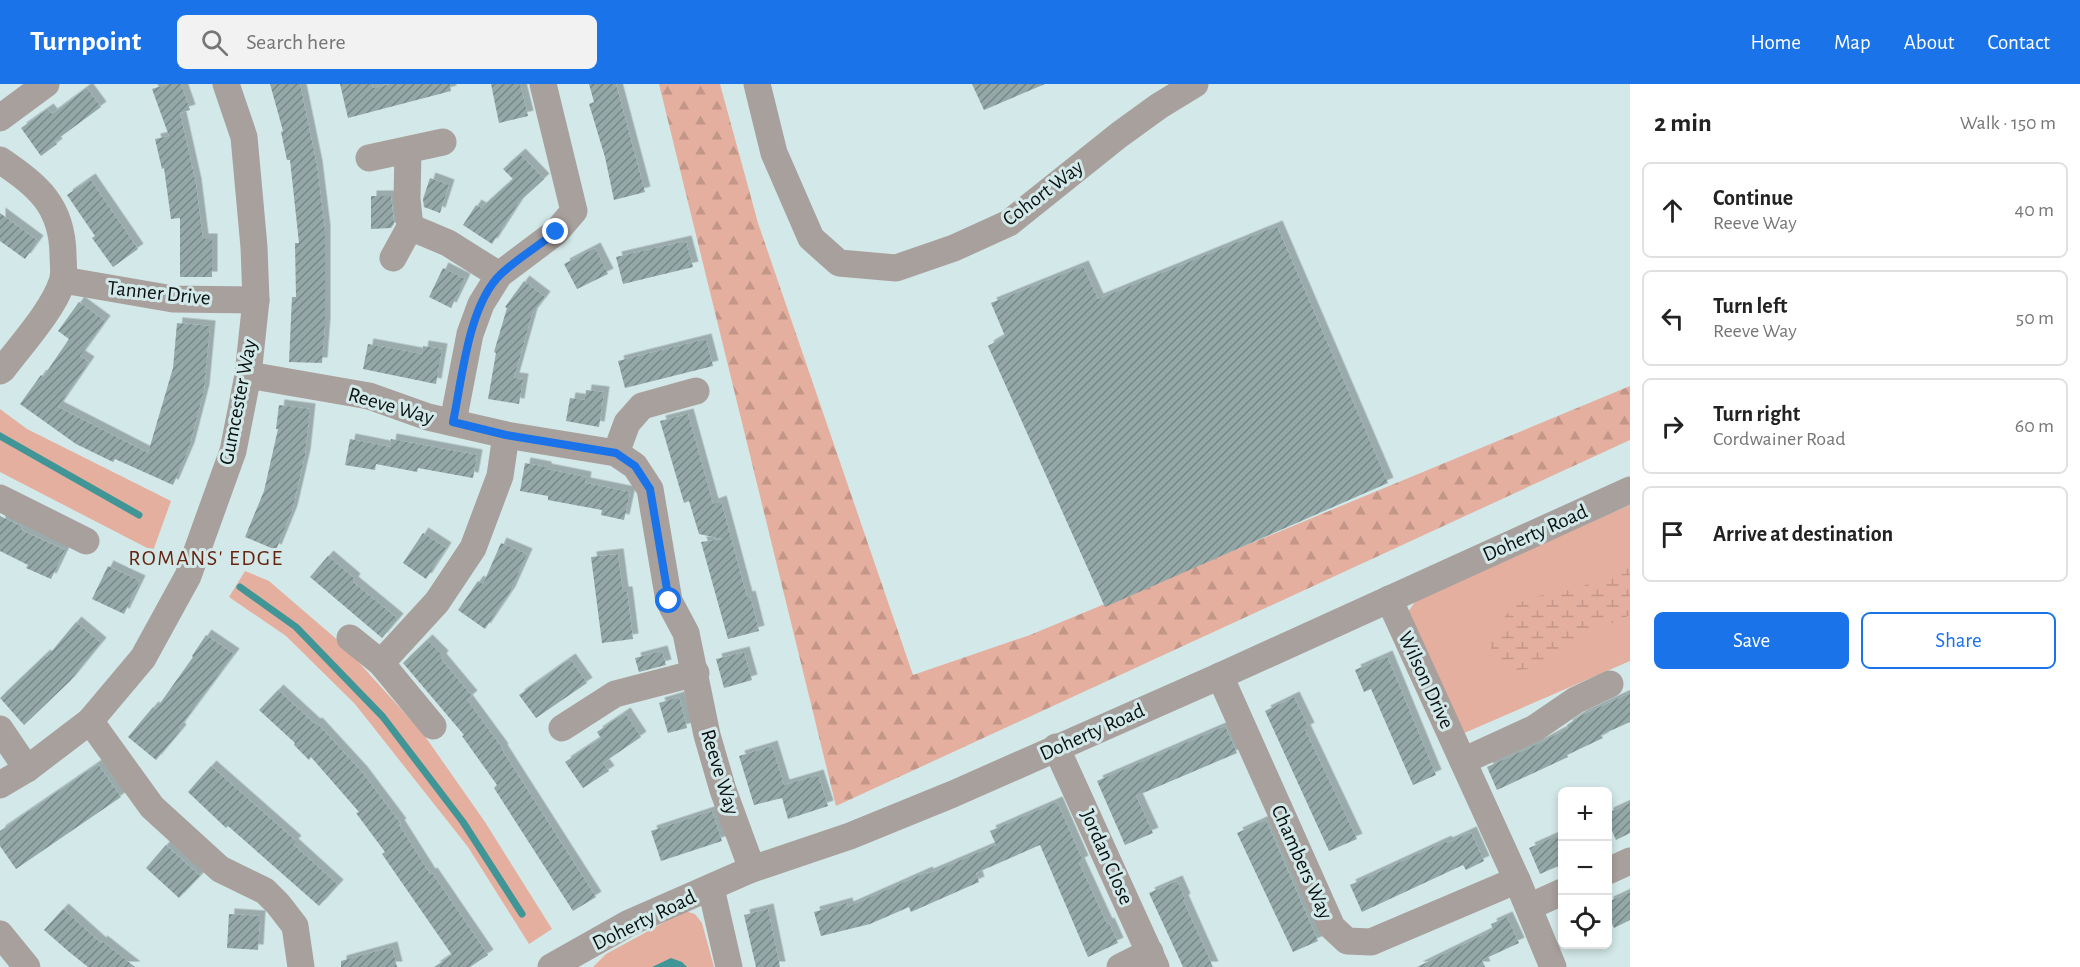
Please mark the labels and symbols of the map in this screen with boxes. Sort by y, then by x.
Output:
street label: Cohort Way [999,156,1087,230]
route end [542,218,568,244]
street label: Tanner Drive [106,277,212,309]
street label: Gumcester Way [216,337,260,467]
street label: Reeve Way [346,384,436,428]
street label: Doherty Road [1479,501,1591,565]
district label: ROMANS' EDGE [128,547,284,569]
route start [655,587,681,613]
street label: Wilson Drive [1394,628,1458,732]
street label: Doherty Road [1036,700,1148,764]
street label: Reeve Way [697,727,743,817]
street label: Chambers Way [1267,802,1337,922]
street label: Jordan Close [1077,806,1137,908]
street label: Doherty Road [589,886,699,954]

